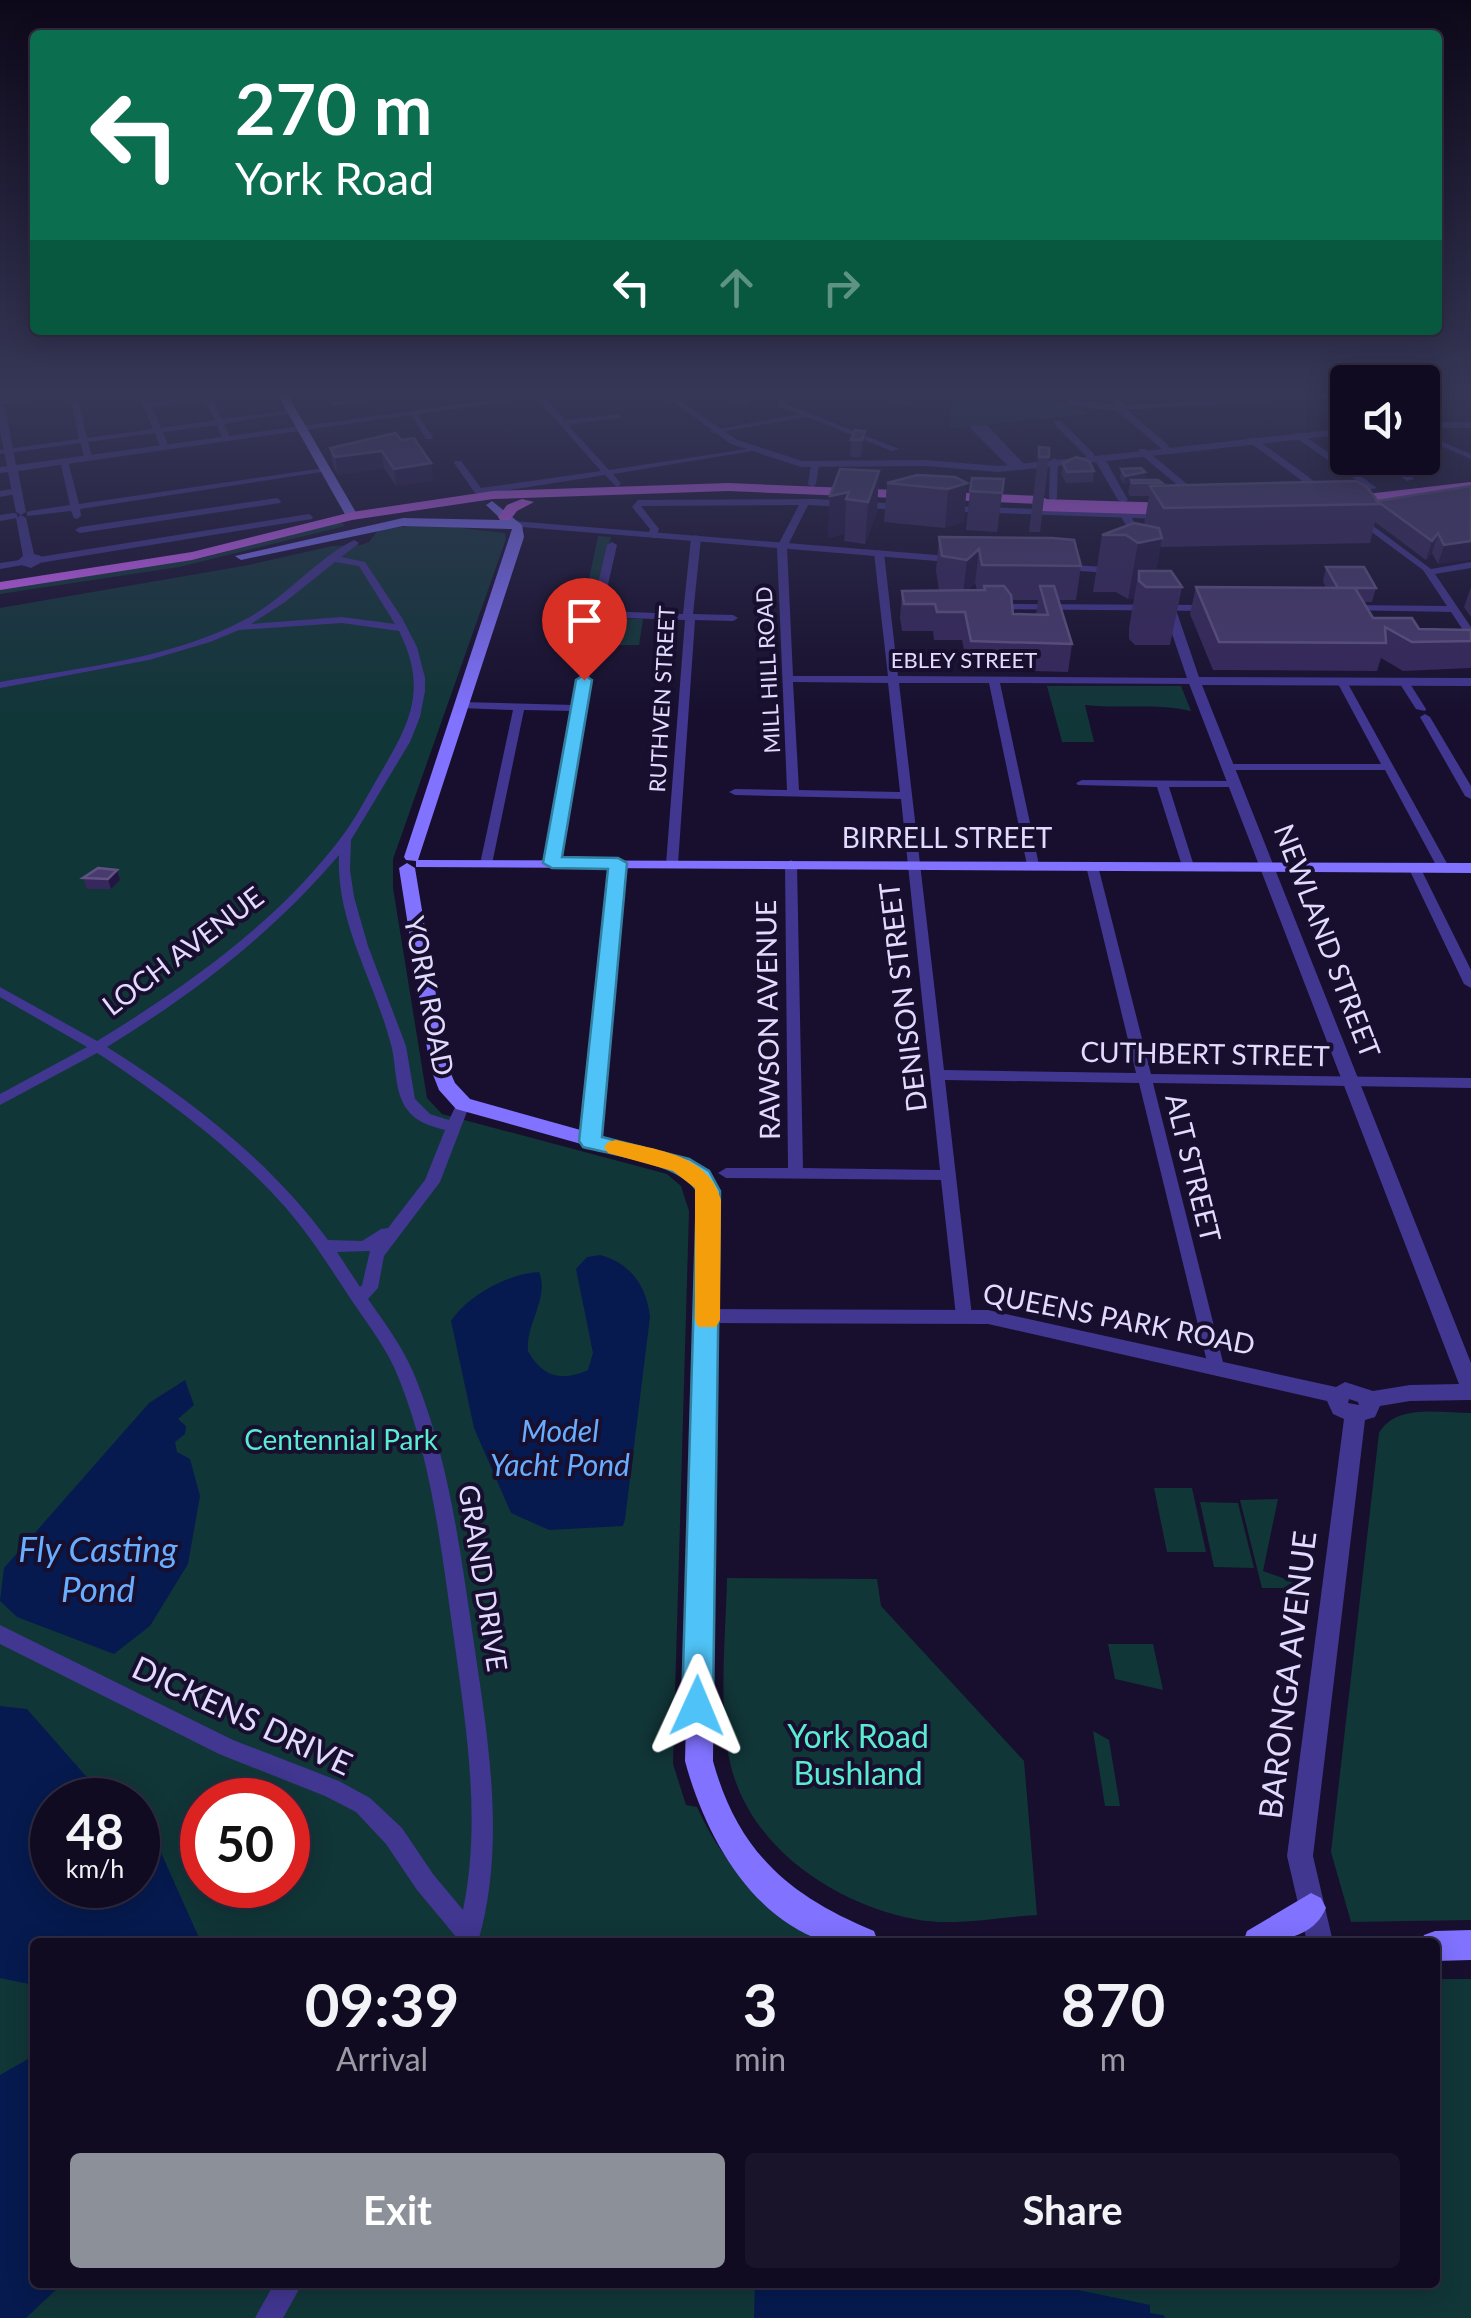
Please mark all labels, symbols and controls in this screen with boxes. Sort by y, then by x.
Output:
text: 270 m [235,66,432,150]
icon: left [70,70,200,200]
text: York Road [235,151,434,205]
icon: left [604,260,659,315]
icon: ahead [709,260,764,315]
icon: right [814,260,869,315]
map controls [1330,365,1440,475]
button: sound [1330,365,1440,475]
pin [542,578,627,681]
street label: MILL HILL ROAD [750,586,785,754]
icon: arrive [557,593,612,648]
street label: RUTHVEN STREET [643,605,680,793]
street label: EBLEY STREET [891,646,1037,673]
street label: NEWLAND STREET [1268,819,1388,1063]
street label: BIRRELL STREET [842,820,1053,854]
street label: LOCH AVENUE [95,879,270,1022]
street label: DENISON STREET [871,880,933,1114]
street label: RAWSON AVENUE [748,900,786,1140]
street label: YORK ROAD [398,913,462,1078]
street label: CUTHBERT STREET [1080,1034,1330,1072]
street label: ALT STREET [1159,1090,1229,1246]
street label: QUEENS PARK ROAD [980,1275,1258,1361]
water label: Model Yacht Pond [490,1412,630,1482]
park label: Centennial Park [244,1422,439,1456]
street label: GRAND DRIVE [452,1482,516,1674]
water label: Fly Casting Pond [18,1527,179,1609]
street label: BARONGA AVENUE [1250,1529,1323,1821]
street label: DICKENS DRIVE [127,1647,359,1783]
position arrow [645,1654,749,1758]
park label: York Road Bushland [787,1716,929,1792]
speed limit sign: 50 [180,1778,310,1908]
text: 48 [66,1801,124,1861]
text: km/h [66,1853,124,1883]
text: 09:39 [305,1968,459,2040]
text: 3 [743,1968,778,2040]
text: 870 [1061,1968,1165,2040]
text: Arrival [336,2039,428,2078]
text: min [734,2039,786,2078]
text: m [1100,2039,1126,2078]
button: Exit [70,2153,725,2268]
button: Share [745,2153,1400,2268]

